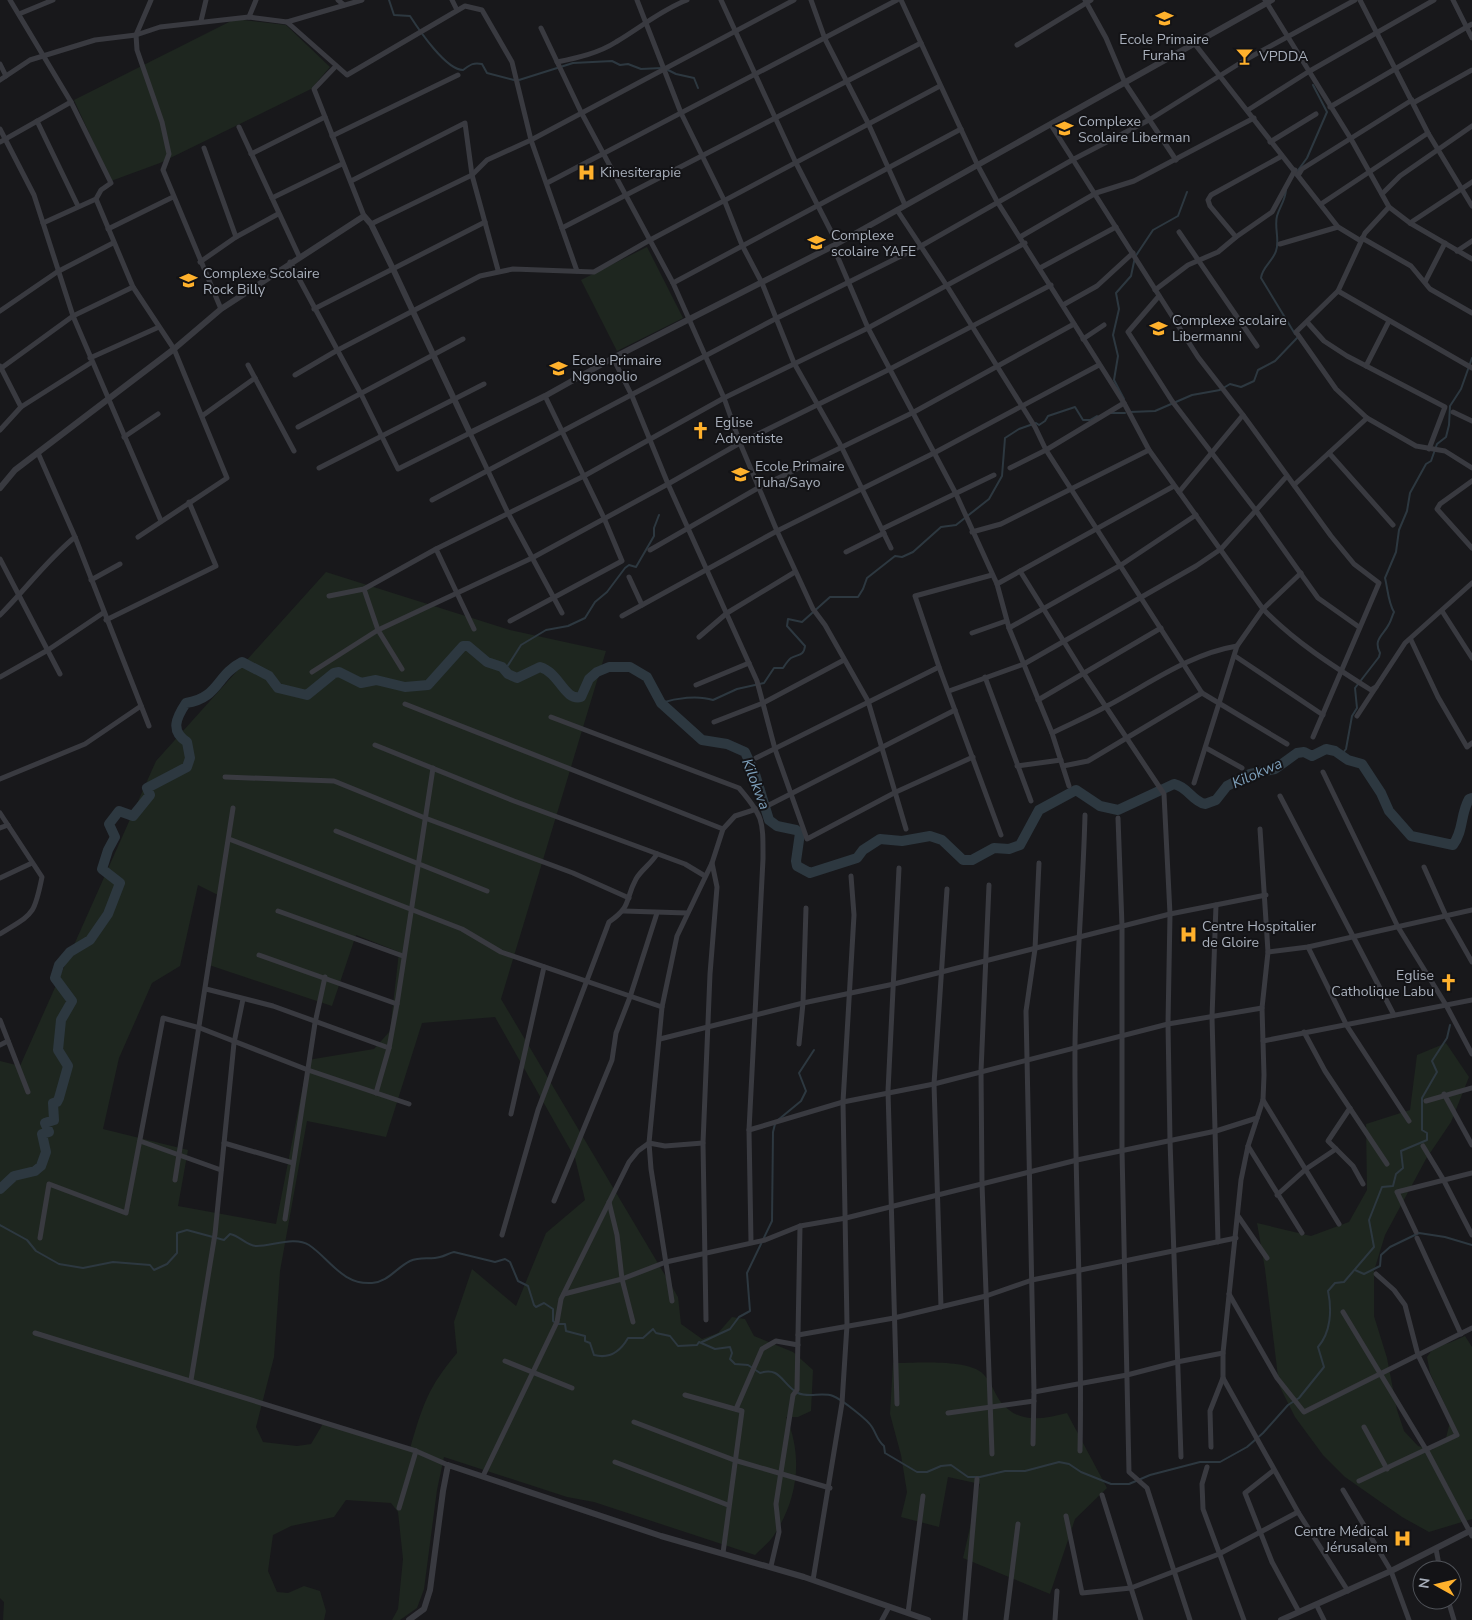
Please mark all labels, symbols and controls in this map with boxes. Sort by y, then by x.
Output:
school or university icon: Ecole Primaire Furaha [1154,9,1174,29]
place label: Ecole Primaire Furaha [1119,30,1209,65]
bar icon: VPDDA [1235,46,1255,66]
place label: VPDDA [1258,47,1308,66]
place label: Complexe Scolaire Liberman [1078,112,1190,147]
school or university icon: Complexe Scolaire Liberman [1054,119,1074,139]
hospital icon: Kinesiterapie [576,162,596,182]
place label: Kinesiterapie [600,163,681,182]
place label: Complexe scolaire YAFE [831,226,916,261]
school or university icon: Complexe scolaire YAFE [807,233,827,253]
place label: Complexe Scolaire Rock Billy [203,264,319,299]
school or university icon: Complexe Scolaire Rock Billy [179,271,199,291]
place label: Complexe scolaire Libermanni [1172,311,1287,346]
school or university icon: Complexe scolaire Libermanni [1148,318,1168,338]
place label: Ecole Primaire Ngongolio [572,351,661,386]
school or university icon: Ecole Primaire Ngongolio [548,358,568,378]
place label: Eglise Adventiste [715,413,783,448]
church icon: Eglise Adventiste [691,420,711,440]
place label: Ecole Primaire Tuha/Sayo [755,457,844,492]
school or university icon: Ecole Primaire Tuha/Sayo [731,464,751,484]
water label: Kilokwa [1229,753,1285,793]
water label: Kilokwa [737,756,775,812]
place label: Centre Hospitalier de Gloire [1202,917,1316,952]
hospital icon: Centre Hospitalier de Gloire [1178,924,1198,944]
place label: Eglise Catholique Labu [1331,966,1434,1001]
church icon: Eglise Catholique Labu [1438,973,1458,993]
place label: Centre Médical Jérusalem [1294,1522,1389,1557]
hospital icon: Centre Médical Jérusalem [1392,1529,1412,1549]
north arrow [1412,1560,1462,1610]
text: N [1414,1577,1435,1590]

